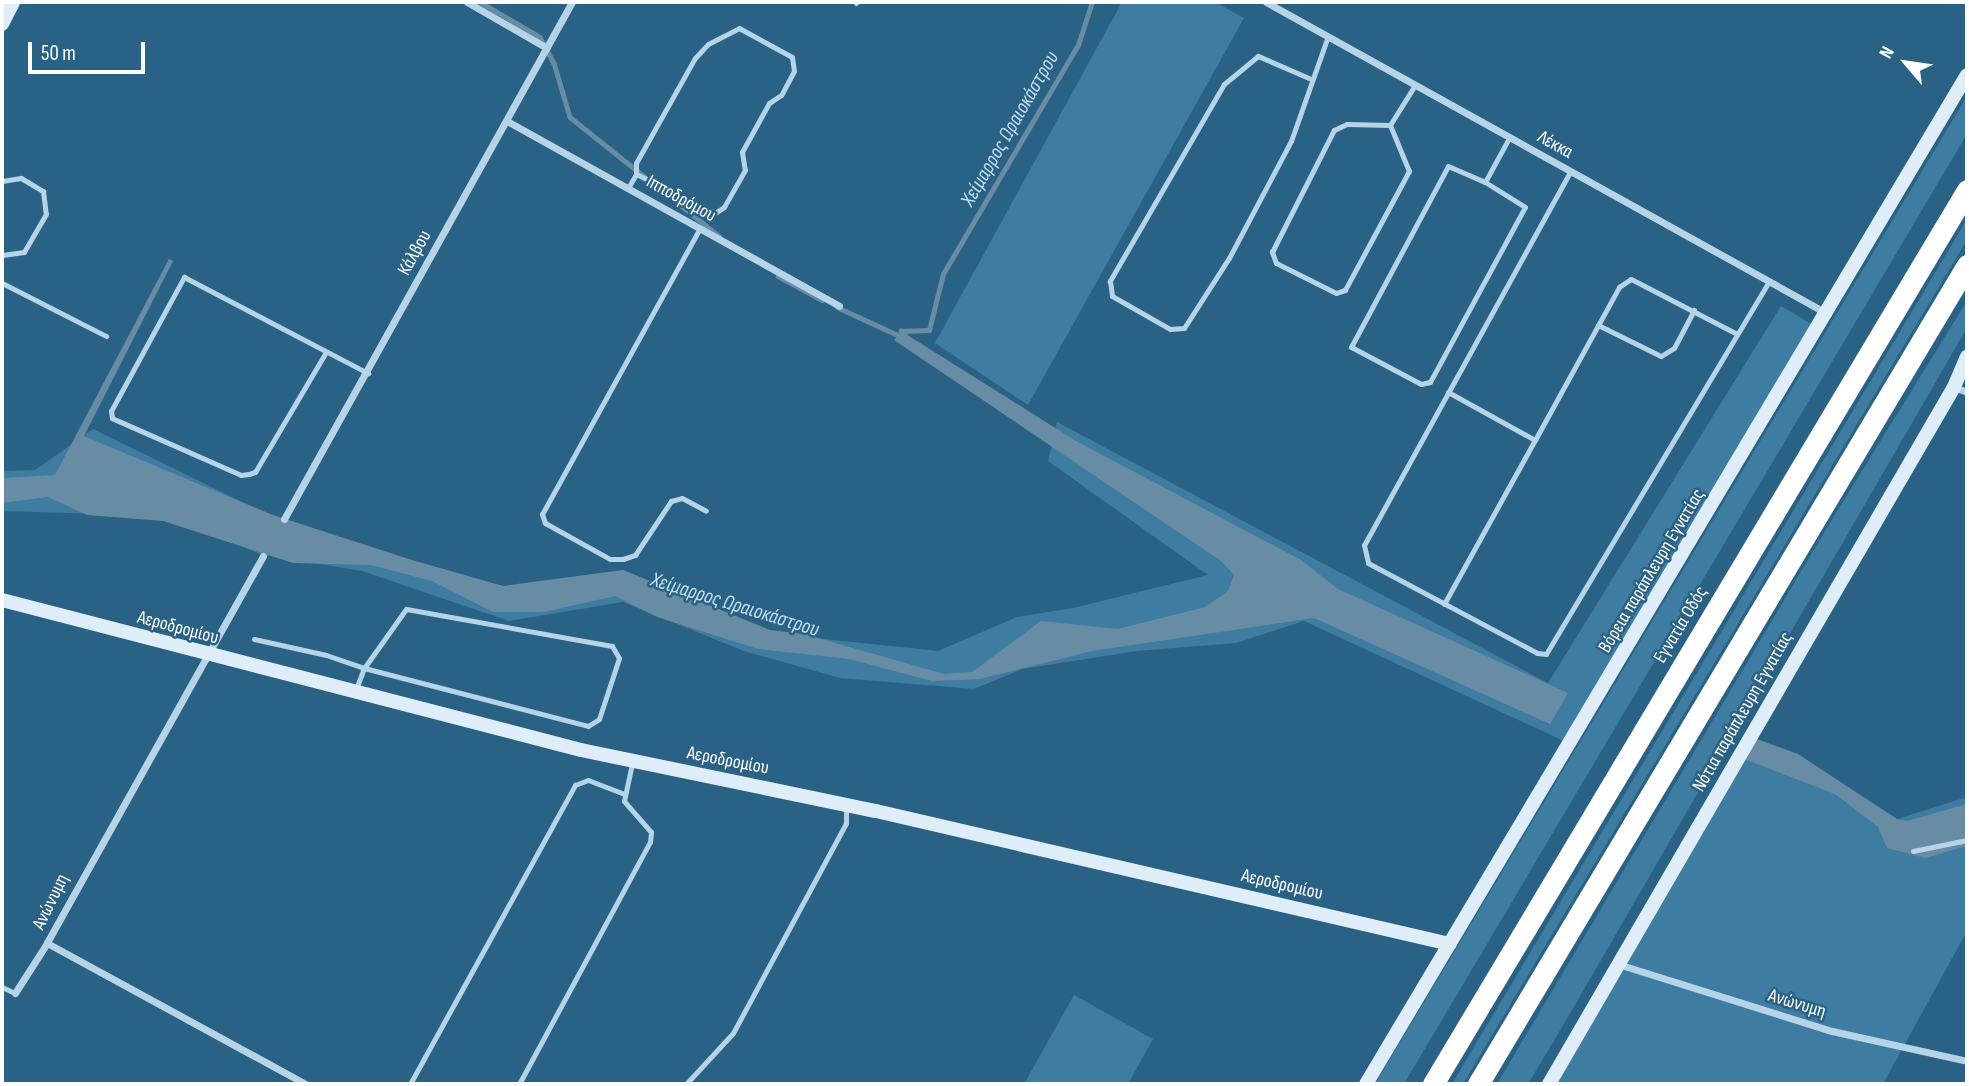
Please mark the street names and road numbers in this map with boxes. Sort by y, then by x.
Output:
street label: Λέκκα [1533,126,1577,164]
street label: Ιπποδρόμου [642,171,720,227]
street label: Κάλβου [393,226,437,280]
street label: Βόρεια παράπλευρη Εγνατίας [1594,485,1710,657]
street label: Εγνατία Οδός [1649,582,1713,668]
street label: Αεροδρομίου [135,606,221,650]
street label: Νότια παράπλευρη Εγνατίας [1688,628,1798,796]
street label: Αεροδρομίου [685,742,771,780]
street label: Αεροδρομίου [1239,865,1325,905]
street label: Ανώνυμη [28,871,74,933]
street label: Ανώνυμη [1765,984,1829,1024]

